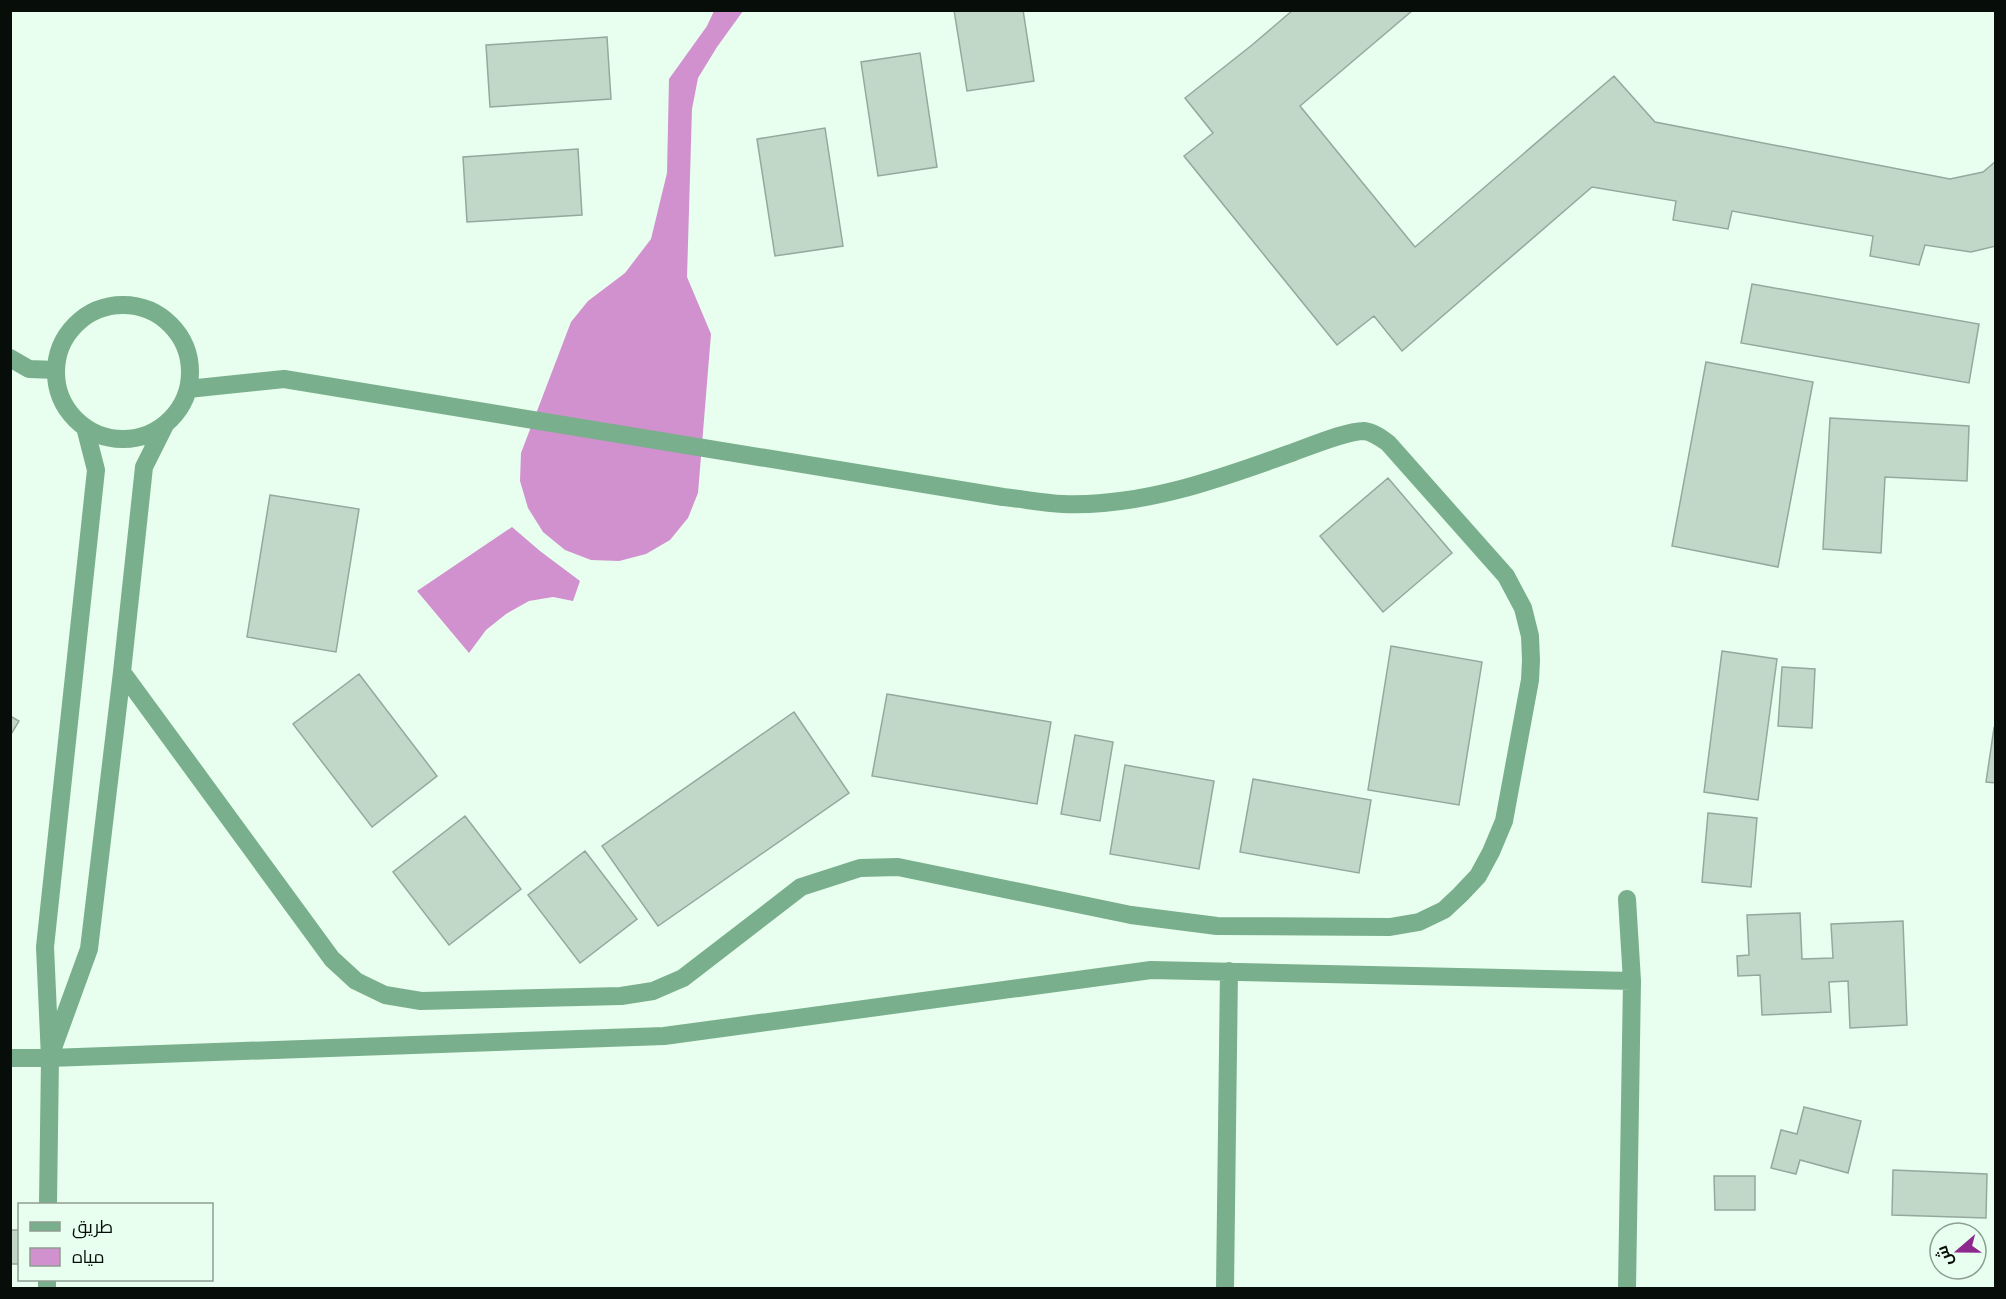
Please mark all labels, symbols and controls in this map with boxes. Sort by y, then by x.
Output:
legend [18,1203,213,1281]
text: طريق [72,1210,113,1243]
north arrow [1928,1221,1988,1281]
text: مياه [72,1240,105,1273]
text: ش [1926,1241,1962,1271]

